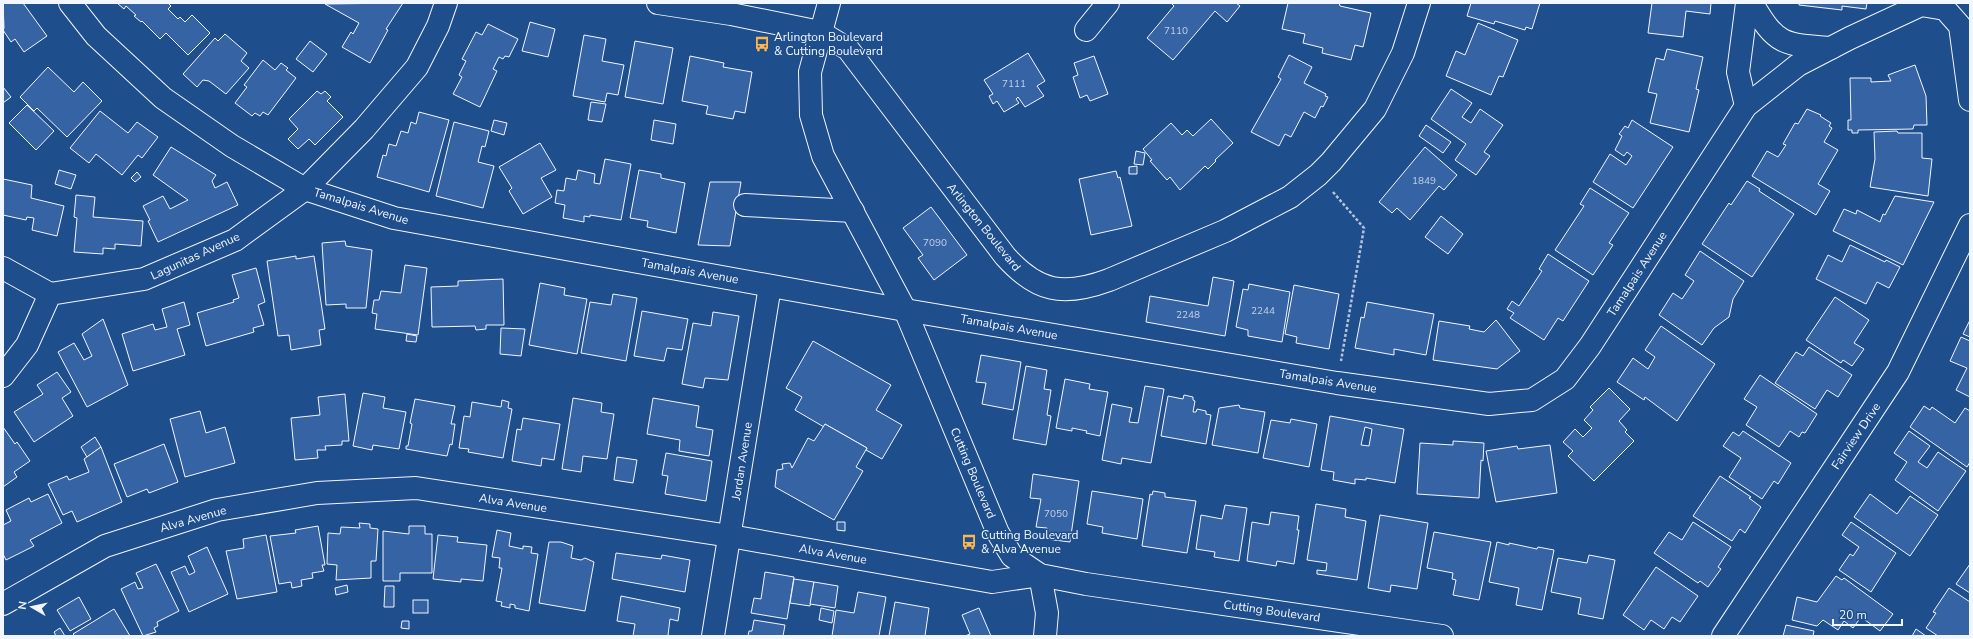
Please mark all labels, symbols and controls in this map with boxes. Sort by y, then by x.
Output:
house number: 7110 [1164,24,1188,38]
place label: Arlington Boulevard & Cutting Boulevard [774,29,883,59]
bus stop icon: Arlington Boulevard & Cutting Boulevard [753,35,771,53]
house number: 7111 [1002,77,1026,91]
house number: 1849 [1412,174,1436,188]
street label: Arlington Boulevard [944,180,1024,274]
street label: Tamalpais Avenue [311,184,411,228]
street label: Lagunitas Avenue [148,228,242,284]
street label: Tamalpais Avenue [1603,228,1671,320]
house number: 7090 [923,236,947,250]
street label: Tamalpais Avenue [640,255,740,287]
house number: 2244 [1251,304,1275,318]
house number: 2248 [1176,308,1200,322]
street label: Tamalpais Avenue [959,311,1059,343]
street label: Tamalpais Avenue [1278,365,1378,397]
street label: Fairview Drive [1828,400,1884,472]
street label: Jordan Avenue [728,421,756,502]
street label: Cutting Boulevard [947,425,999,521]
street label: Alva Avenue [478,490,548,516]
street label: Alva Avenue [158,502,228,536]
house number: 7050 [1044,507,1068,521]
place label: Cutting Boulevard & Alva Avenue [981,527,1079,557]
bus stop icon: Cutting Boulevard & Alva Avenue [960,533,978,551]
street label: Alva Avenue [798,540,868,568]
north arrow [12,587,52,627]
street label: Cutting Boulevard [1223,596,1321,626]
text: N [15,600,31,611]
scale bar [1833,601,1902,627]
text: 20 m [1839,607,1867,623]

